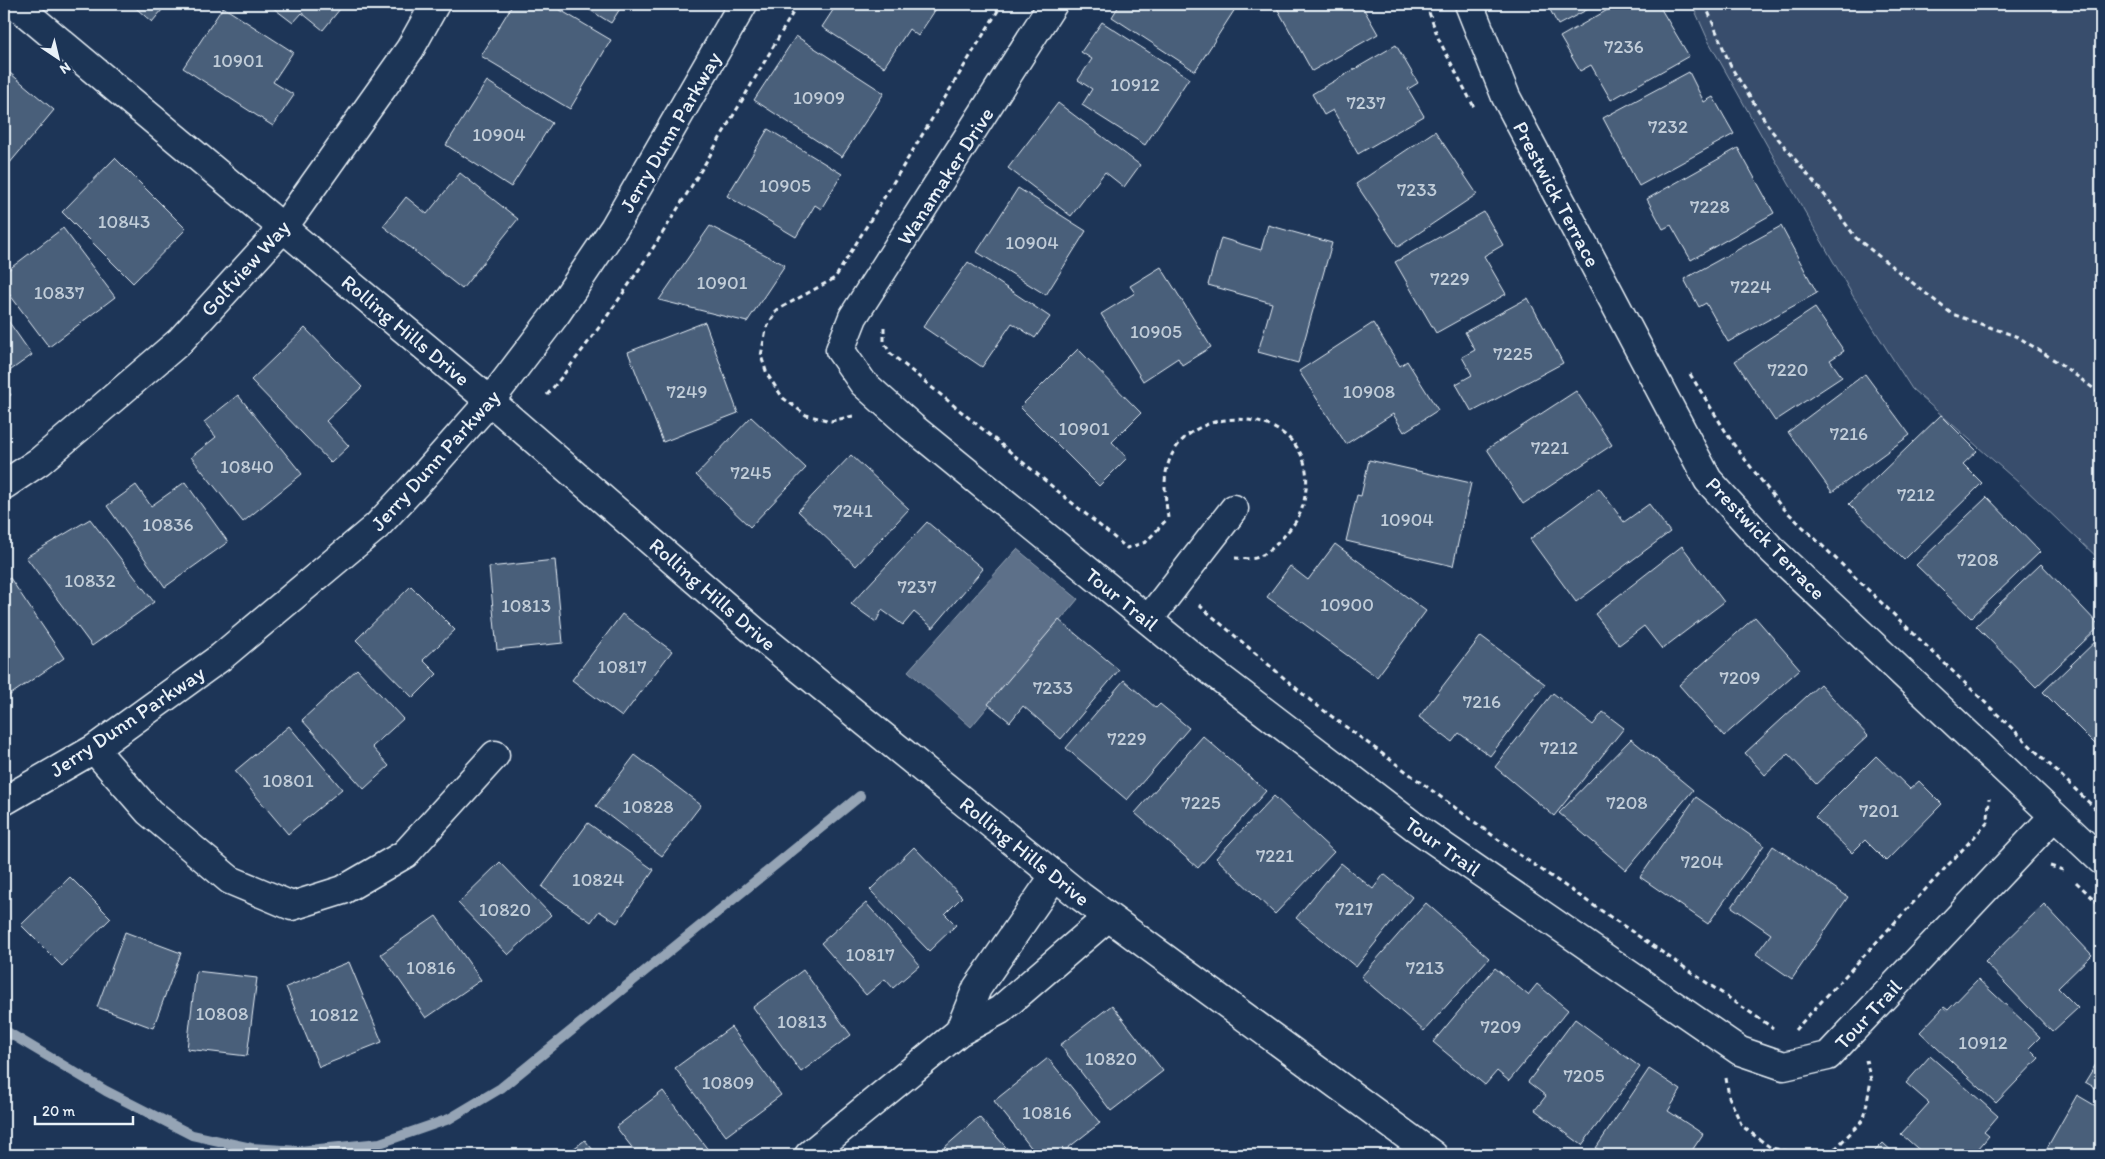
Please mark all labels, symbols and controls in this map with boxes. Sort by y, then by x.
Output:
north arrow [32,32,82,82]
house number: 7236 [1604,35,1644,58]
street label: Jerry Dunn Parkway [614,47,726,217]
house number: 10901 [213,49,264,72]
text: N [56,59,74,78]
house number: 10912 [1110,73,1160,96]
house number: 10909 [793,86,845,109]
house number: 7237 [1346,91,1386,114]
street label: Wanamaker Drive [891,102,999,250]
house number: 7232 [1648,115,1688,138]
street label: Prestwick Terrace [1508,117,1606,271]
house number: 10904 [472,123,526,146]
house number: 10905 [759,174,811,197]
house number: 7233 [1397,178,1437,201]
house number: 7228 [1690,195,1730,218]
house number: 10843 [98,210,150,233]
street label: Golfview Way [195,214,295,321]
house number: 10904 [1005,231,1059,254]
house number: 7229 [1430,267,1470,290]
street label: Rolling Hills Drive [337,269,475,391]
house number: 10901 [697,271,748,294]
house number: 7224 [1731,275,1771,298]
house number: 10837 [34,281,84,304]
house number: 10905 [1130,320,1182,343]
house number: 7225 [1493,342,1533,365]
house number: 7220 [1767,358,1809,381]
house number: 7249 [667,380,707,403]
house number: 10908 [1343,380,1395,403]
street label: Jerry Dunn Parkway [365,384,505,536]
house number: 10901 [1059,417,1110,440]
house number: 7216 [1830,422,1868,445]
house number: 7221 [1531,436,1569,459]
house number: 10840 [220,455,274,478]
house number: 7245 [731,461,771,484]
street label: Prestwick Terrace [1701,471,1831,605]
house number: 7212 [1897,483,1935,506]
house number: 7241 [833,499,873,522]
house number: 10904 [1380,508,1434,531]
house number: 10836 [142,513,194,536]
street label: Rolling Hills Drive [644,532,782,656]
house number: 7208 [1957,548,1999,571]
street label: Tour Trail [1080,562,1164,636]
house number: 10832 [64,569,116,592]
house number: 7237 [897,575,937,598]
house number: 10900 [1320,593,1374,616]
house number: 10813 [501,594,551,617]
house number: 10817 [597,655,647,678]
street label: Jerry Dunn Parkway [45,660,209,782]
house number: 7209 [1719,666,1761,689]
house number: 7233 [1033,676,1073,699]
house number: 7216 [1463,690,1501,713]
house number: 7229 [1107,727,1147,750]
house number: 7212 [1540,736,1578,759]
house number: 10801 [262,769,314,792]
street label: Rolling Hills Drive [955,791,1095,911]
house number: 7225 [1181,791,1221,814]
house number: 7208 [1606,791,1648,814]
house number: 10828 [622,795,674,818]
house number: 7201 [1859,799,1899,822]
street label: Tour Trail [1400,811,1486,881]
house number: 7221 [1256,844,1294,867]
house number: 7204 [1681,850,1723,873]
house number: 10824 [572,868,624,891]
house number: 7217 [1335,897,1373,920]
house number: 10820 [479,898,531,921]
house number: 10817 [845,943,895,966]
house number: 10816 [406,956,456,979]
house number: 7213 [1406,956,1444,979]
street label: Tour Trail [1829,974,1907,1054]
house number: 10808 [195,1002,249,1025]
house number: 10812 [309,1003,359,1026]
house number: 10813 [777,1010,827,1033]
house number: 7209 [1480,1015,1522,1038]
house number: 10912 [1958,1031,2008,1054]
house number: 10820 [1085,1047,1137,1070]
house number: 7205 [1563,1064,1605,1087]
house number: 10809 [702,1071,754,1094]
scale bar [35,1094,132,1126]
house number: 10816 [1022,1101,1072,1124]
text: 20 m [42,1102,76,1120]

